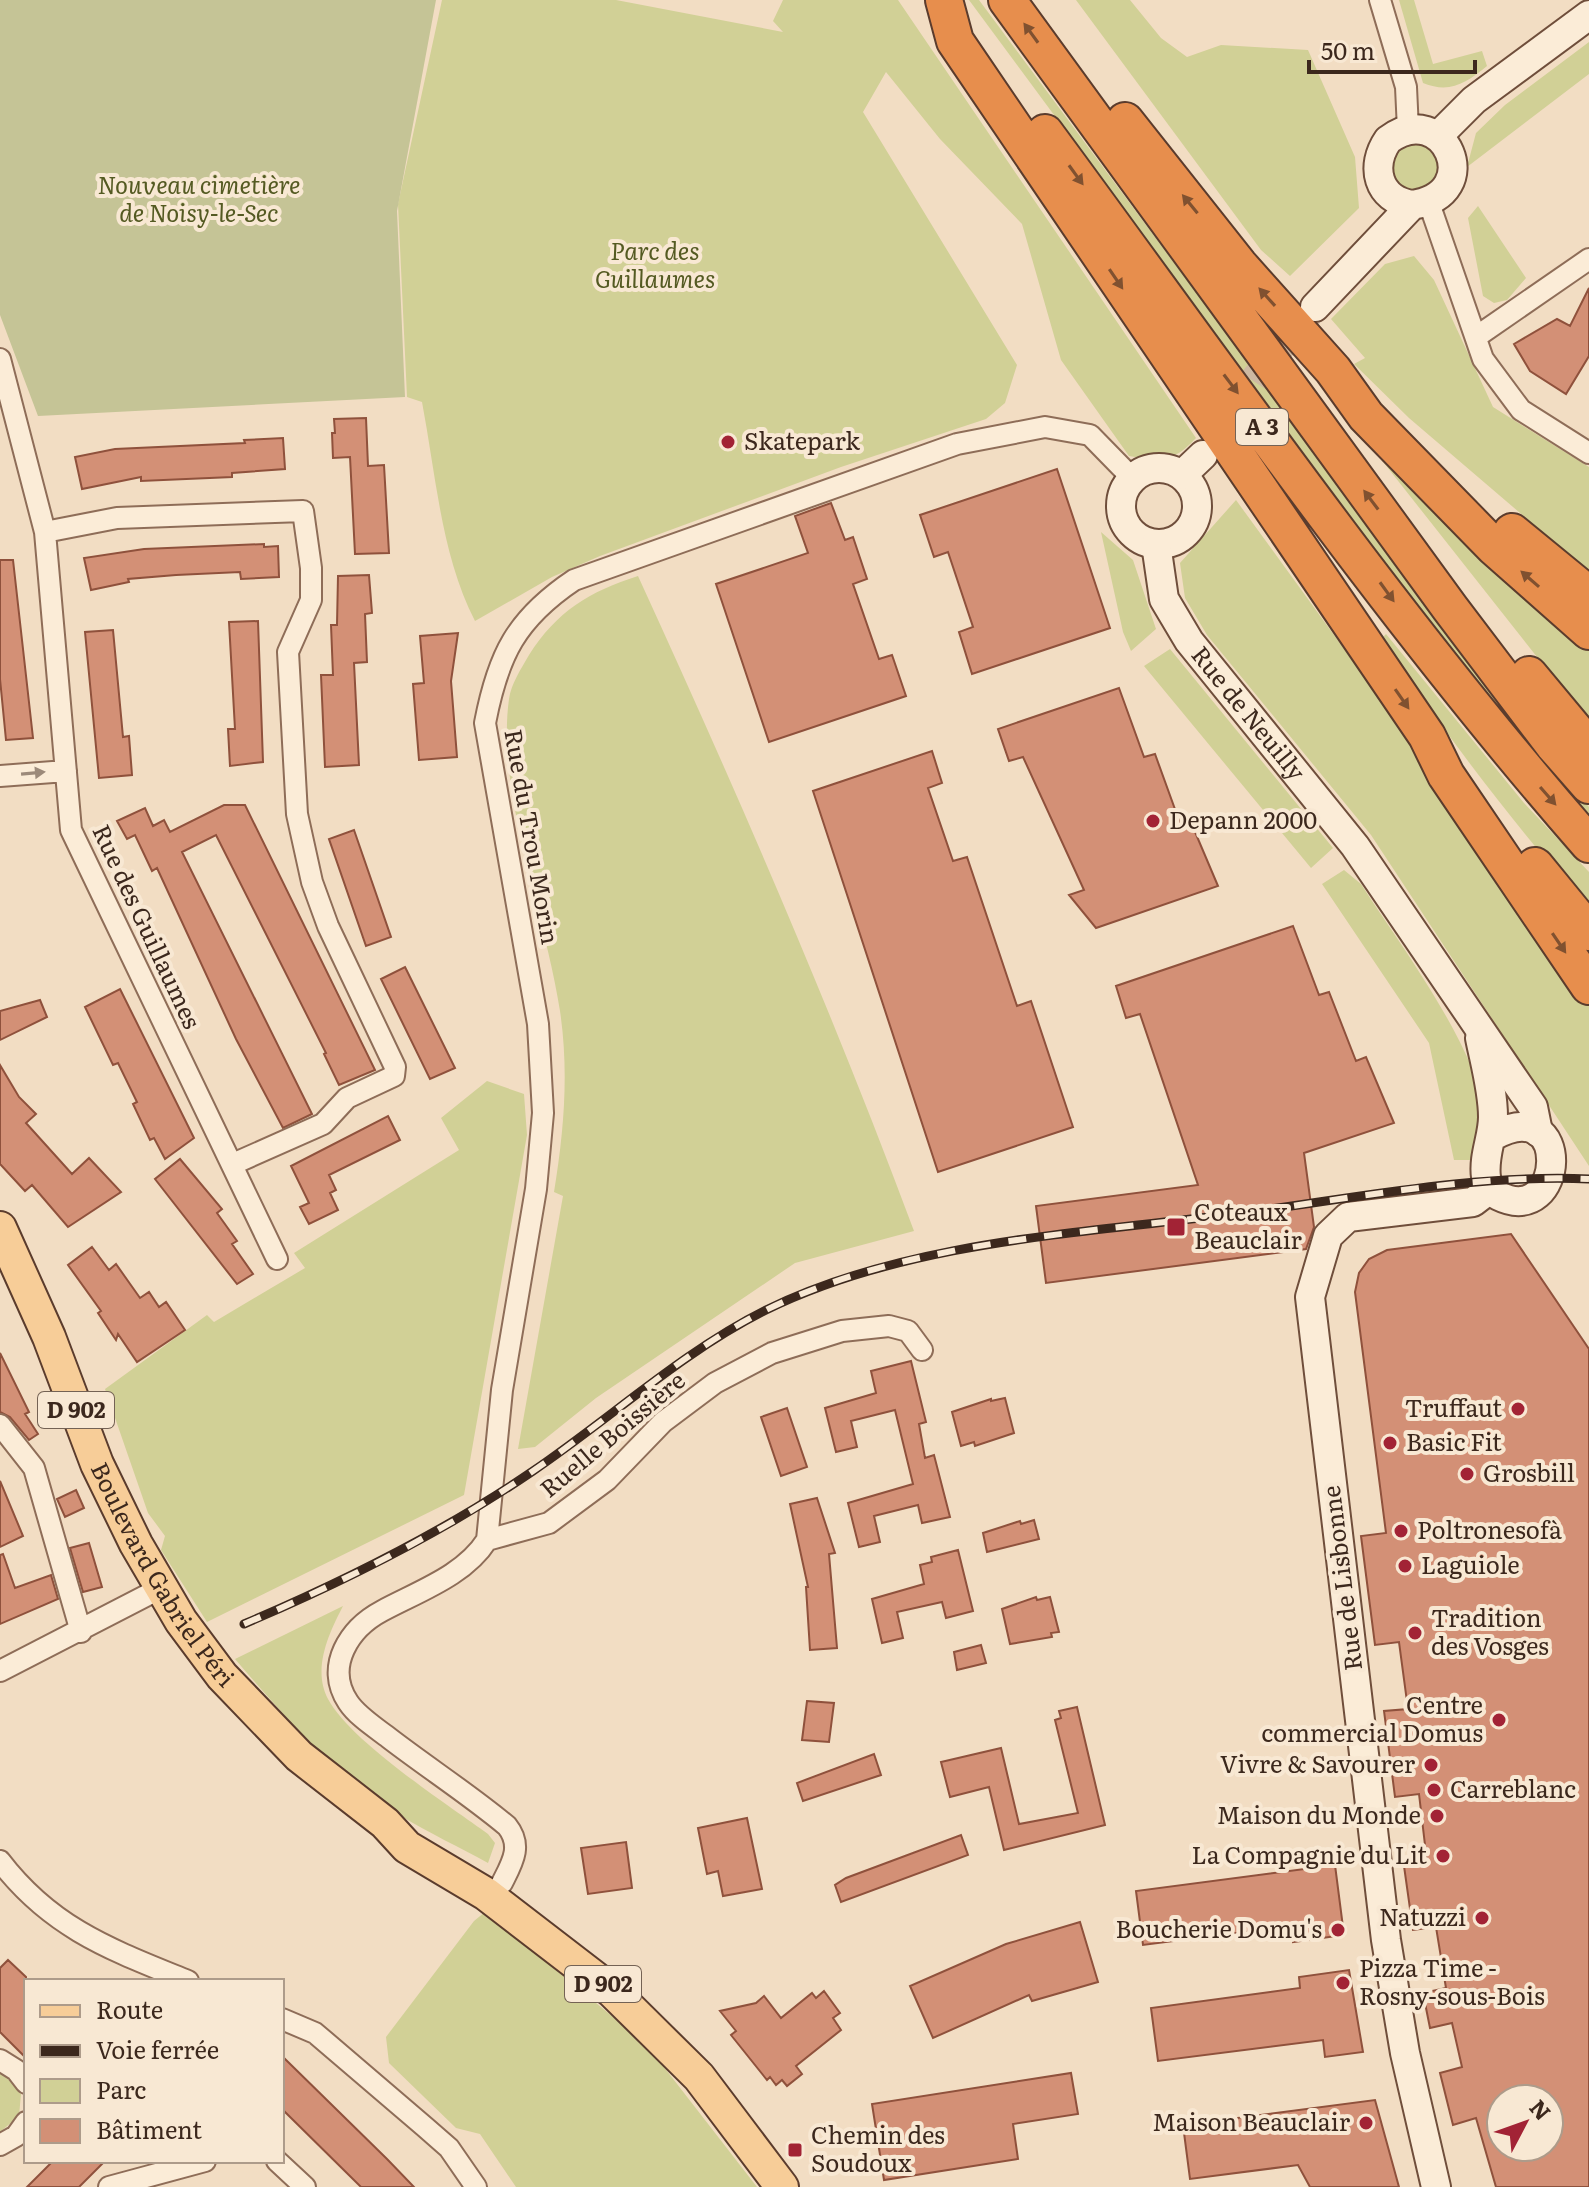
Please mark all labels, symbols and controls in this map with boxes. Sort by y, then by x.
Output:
one-way arrow [1023,23,1039,44]
scale bar [1309,24,1475,74]
text: 50 m [1321,32,1375,67]
one-way arrow [1068,165,1083,186]
park label: Nouveau cimetière de Noisy-le-Sec [98,166,300,229]
one-way arrow [1182,194,1198,214]
park label: Parc des Guillaumes [595,232,715,295]
one-way arrow [1108,269,1123,290]
one-way arrow [1259,287,1276,307]
one-way arrow [1222,374,1238,395]
road number: A 3 [1236,409,1288,445]
place label: Skatepark [744,422,860,457]
marker: Skatepark [719,433,737,451]
one-way arrow [1363,489,1379,510]
one-way arrow [1521,571,1541,588]
one-way arrow [1379,582,1394,603]
street label: Rue de Neuilly [1185,637,1315,787]
one-way arrow [1394,689,1409,710]
street label: Rue du Trou Morin [497,726,570,947]
one-way arrow [21,766,46,779]
one-way arrow [1538,787,1556,806]
place label: Depann 2000 [1169,801,1317,836]
marker: Depann 2000 [1144,812,1162,830]
street label: Rue des Guillaumes [86,818,211,1034]
one-way arrow [1552,932,1567,953]
place label: Coteaux Beauclair [1194,1193,1303,1256]
marker: Coteaux Beauclair [1165,1216,1187,1238]
street label: Ruelle Boissière [531,1362,692,1504]
place label: Truffaut [1405,1389,1502,1424]
road number: D 902 [38,1392,114,1428]
marker: Truffaut [1509,1400,1527,1418]
place label: Basic Fit [1406,1423,1502,1458]
marker: Basic Fit [1381,1434,1399,1452]
place label: Grosbill [1483,1454,1575,1489]
street label: Boulevard Gabriel Péri [84,1455,244,1694]
marker: Grosbill [1458,1465,1476,1483]
street label: Rue de Lisbonne [1312,1484,1369,1673]
place label: Poltronesofà [1417,1511,1562,1546]
marker: Poltronesofà [1392,1522,1410,1540]
place label: Laguiole [1421,1546,1520,1581]
marker: Laguiole [1396,1557,1414,1575]
place label: Tradition des Vosges [1431,1599,1549,1662]
marker: Tradition des Vosges [1406,1624,1424,1642]
place label: Centre commercial Domus [1261,1686,1483,1749]
marker: Centre commercial Domus [1490,1711,1508,1729]
place label: Vivre & Savourer [1220,1745,1416,1780]
marker: Vivre & Savourer [1422,1756,1440,1774]
place label: Carreblanc [1450,1770,1576,1805]
marker: Carreblanc [1425,1781,1443,1799]
place label: Maison du Monde [1217,1796,1421,1831]
marker: Maison du Monde [1428,1807,1446,1825]
place label: La Compagnie du Lit [1191,1836,1427,1871]
marker: La Compagnie du Lit [1434,1847,1452,1865]
place label: Natuzzi [1379,1898,1466,1933]
marker: Natuzzi [1473,1909,1491,1927]
place label: Boucherie Domu's [1116,1910,1322,1945]
marker: Boucherie Domu's [1329,1921,1347,1939]
place label: Pizza Time - Rosny-sous-Bois [1359,1949,1545,2012]
road number: D 902 [565,1966,641,2002]
marker: Pizza Time - Rosny-sous-Bois [1334,1974,1352,1992]
legend [24,1979,284,2163]
text: Route [96,1991,163,2026]
text: Voie ferrée [96,2031,219,2066]
text: Parc [96,2071,146,2106]
north arrow [1485,2083,1565,2163]
text: N [1523,2091,1560,2127]
place label: Maison Beauclair [1152,2103,1351,2138]
text: Bâtiment [96,2111,202,2146]
marker: Maison Beauclair [1357,2114,1375,2132]
place label: Chemin des Soudoux [811,2116,945,2179]
marker: Chemin des Soudoux [786,2141,804,2159]

